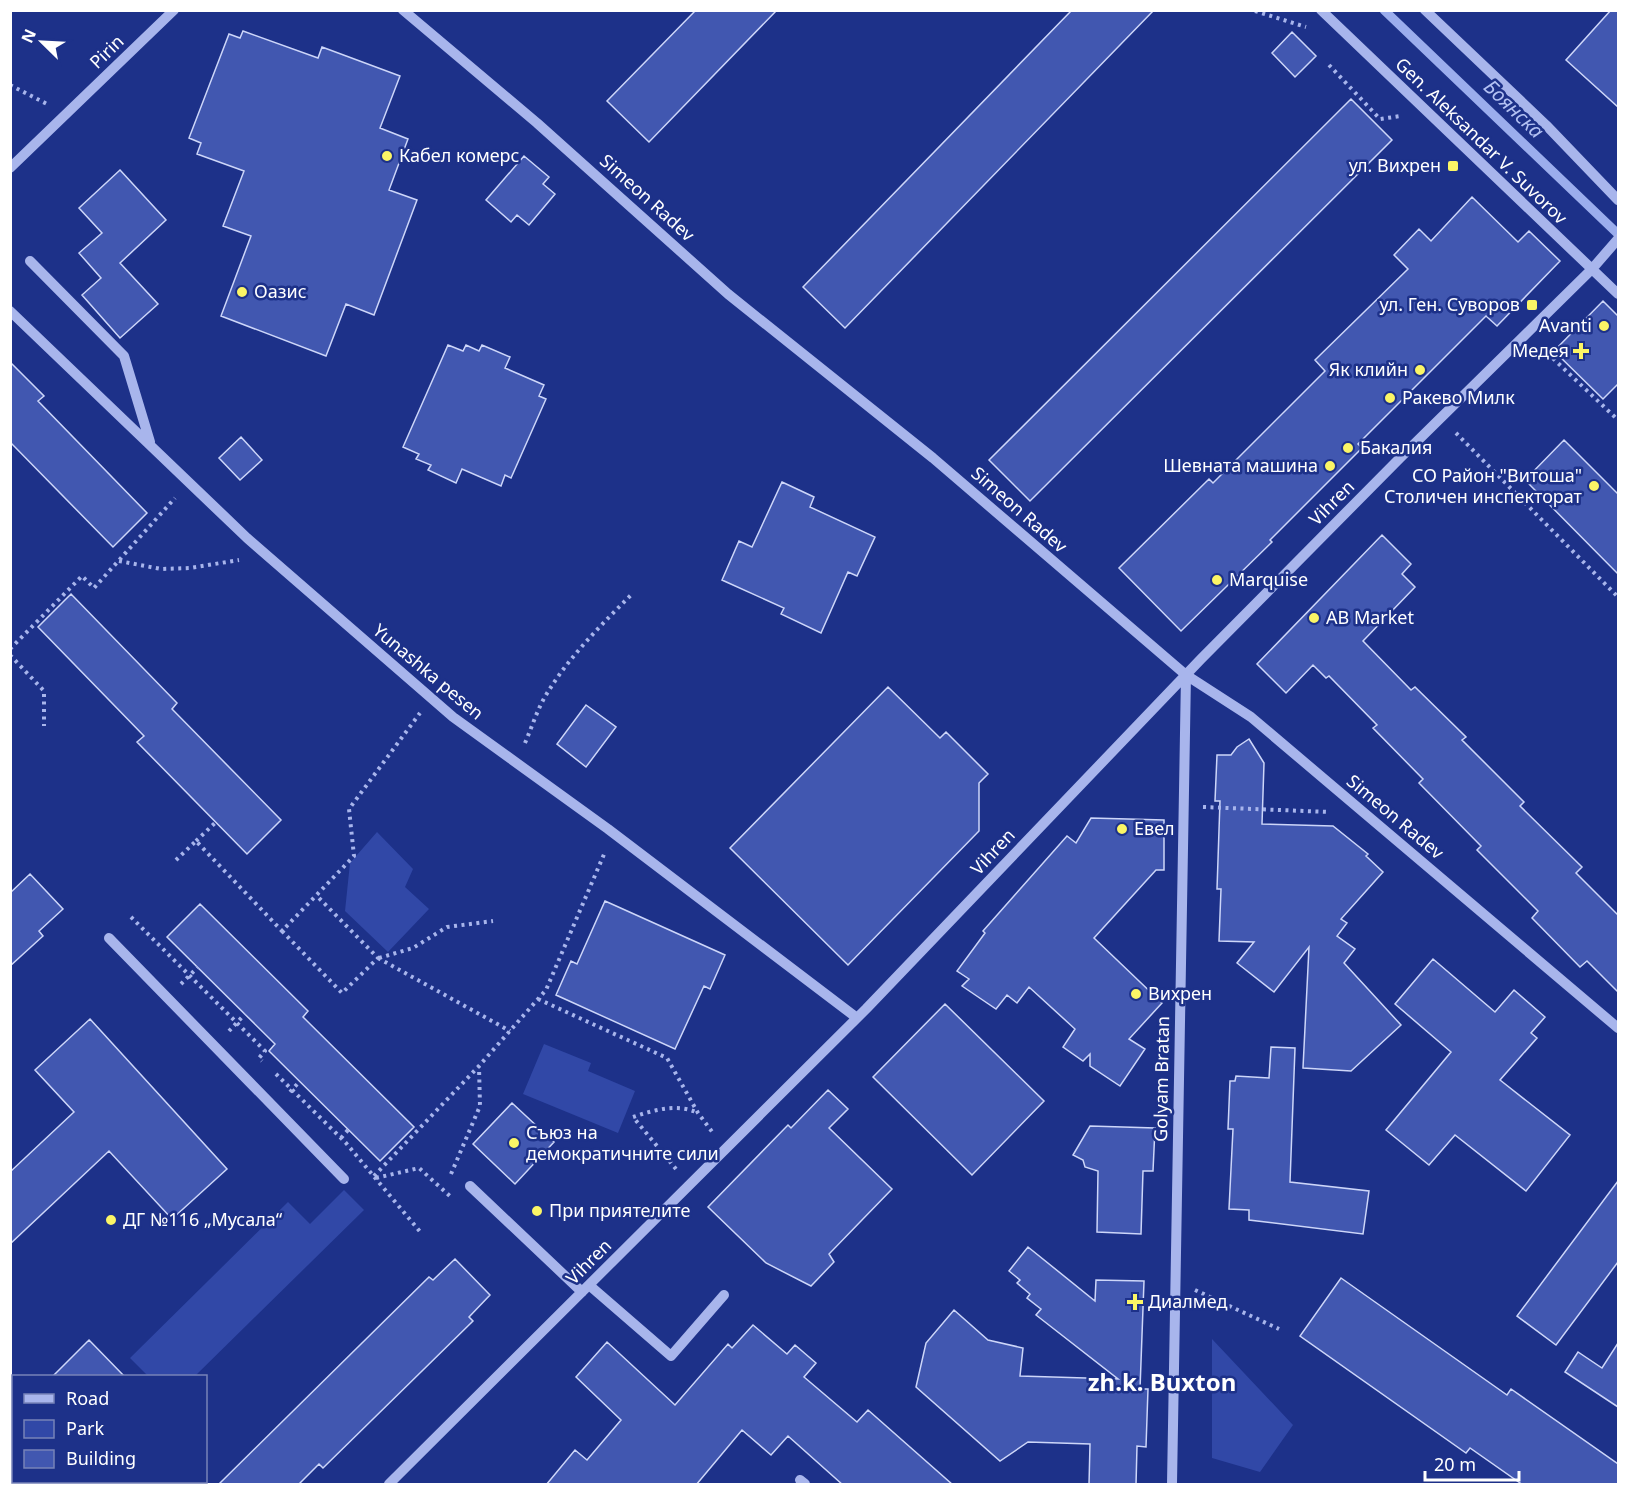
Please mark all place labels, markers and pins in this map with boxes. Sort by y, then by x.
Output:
place label: Кабел комерс [399,143,520,167]
marker: Кабел комерс [380,149,394,163]
place label: ул. Вихрен [1349,153,1441,177]
marker: ул. Вихрен [1446,159,1460,173]
place label: Оазис [254,279,307,303]
marker: Оазис [235,285,249,299]
place label: ул. Ген. Суворов [1379,292,1520,316]
marker: ул. Ген. Суворов [1525,298,1539,312]
place label: Avanti [1539,313,1592,337]
marker: Avanti [1597,319,1611,333]
place label: Медея [1512,338,1569,362]
marker: Медея [1574,344,1588,358]
place label: Як клийн [1329,357,1408,381]
marker: Як клийн [1413,363,1427,377]
place label: Ракево Милк [1402,385,1515,409]
marker: Ракево Милк [1383,391,1397,405]
place label: Бакалия [1360,435,1432,459]
marker: Бакалия [1341,441,1355,455]
place label: Шевната машина [1163,453,1318,477]
marker: Шевната машина [1323,459,1337,473]
place label: СО Район "Витоша" Столичен инспекторат [1384,463,1583,508]
marker: СО Район "Витоша" Столичен инспекторат [1587,479,1601,493]
place label: Marquise [1229,567,1308,591]
marker: Marquise [1210,573,1224,587]
place label: AB Market [1326,605,1415,629]
marker: AB Market [1307,611,1321,625]
place label: Евел [1134,816,1175,840]
marker: Евел [1115,822,1129,836]
place label: Вихрен [1148,981,1212,1005]
marker: Вихрен [1129,987,1143,1001]
place label: Съюз на демократичните сили [526,1120,719,1165]
marker: Съюз на демократичните сили [507,1136,521,1150]
place label: При приятелите [549,1198,690,1222]
marker: При приятелите [530,1204,544,1218]
place label: ДГ №116 „Мусала“ [123,1207,283,1231]
marker: ДГ №116 „Мусала“ [104,1213,118,1227]
place label: Диалмед [1148,1289,1227,1313]
marker: Диалмед [1126,1293,1144,1311]

